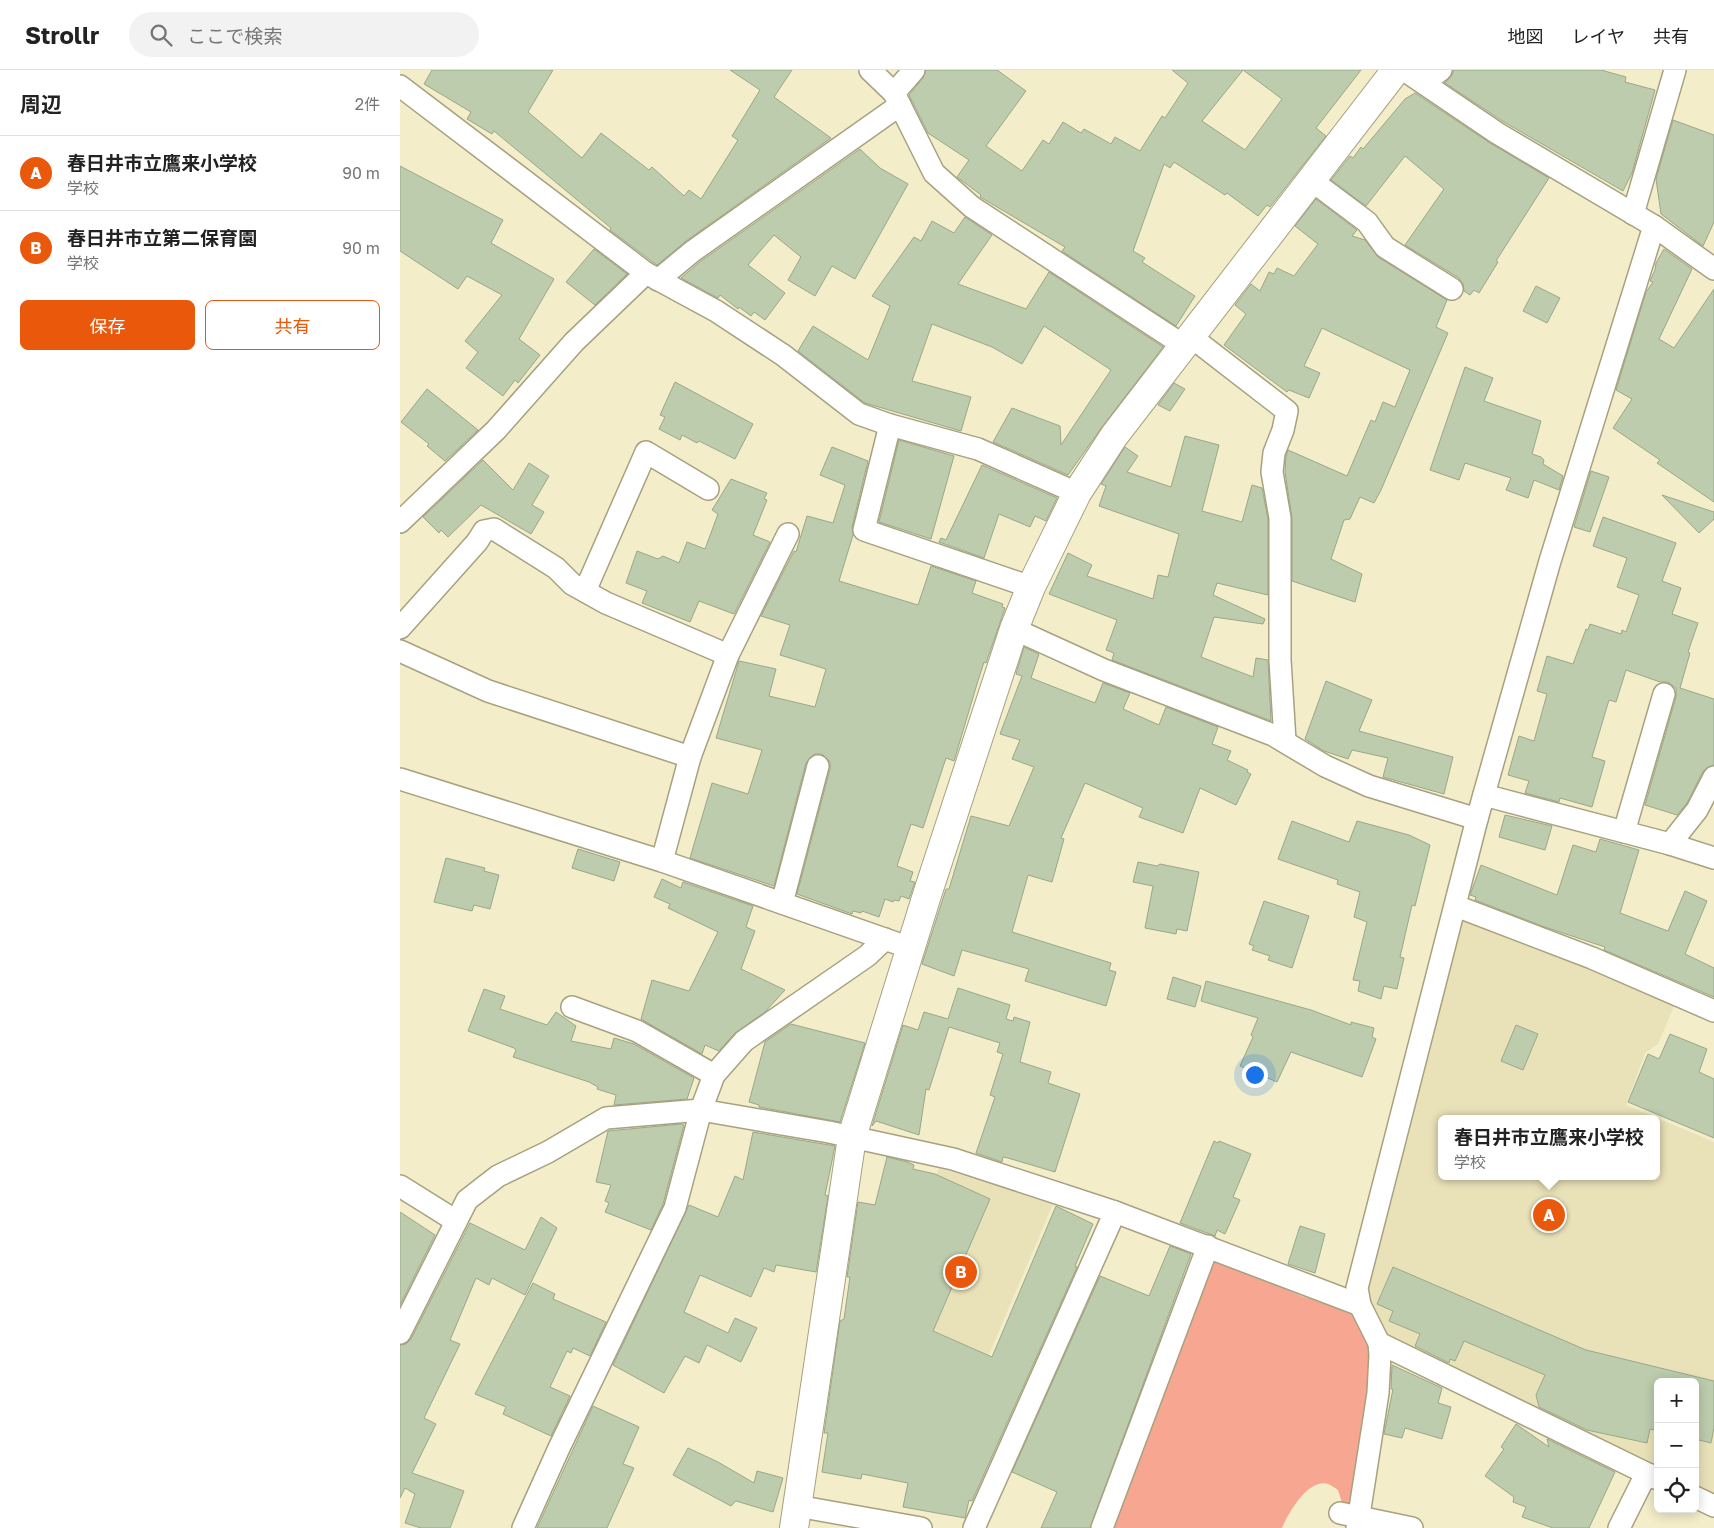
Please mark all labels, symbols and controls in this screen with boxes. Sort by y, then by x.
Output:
search box [129,12,479,57]
text: Strollr [25,20,99,49]
icon: search [147,21,175,49]
text: ここで検索 [187,24,282,47]
text: 地図 [1508,25,1544,47]
text: レイヤ [1572,25,1625,47]
text: 共有 [1653,25,1689,47]
text: 周辺 [20,91,62,117]
text: 2件 [355,94,380,114]
text: 春日井市立鷹来小学校 [67,151,257,174]
text: A [30,163,42,183]
text: 90 m [342,163,380,183]
text: 学校 [67,178,99,198]
text: 春日井市立第二保育園 [67,226,257,249]
text: B [30,238,42,258]
text: 90 m [342,238,380,258]
text: 学校 [67,253,99,273]
button: 保存 [20,300,195,350]
button: 共有 [205,300,380,350]
your location [1242,1062,1268,1088]
popup [1438,1115,1660,1180]
text: 春日井市立鷹来小学校 [1454,1125,1644,1148]
text: 学校 [1454,1152,1486,1172]
pin: A [1533,1196,1565,1234]
pin: B [945,1253,977,1291]
map controls [1654,1378,1699,1513]
button: + [1654,1378,1699,1423]
button: − [1654,1423,1699,1468]
button: locate [1654,1468,1699,1513]

